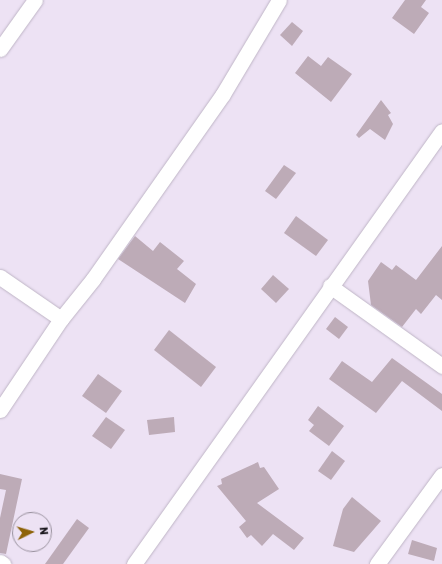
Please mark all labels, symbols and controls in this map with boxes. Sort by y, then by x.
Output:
north arrow [12,512,52,552]
text: N [37,526,50,536]

